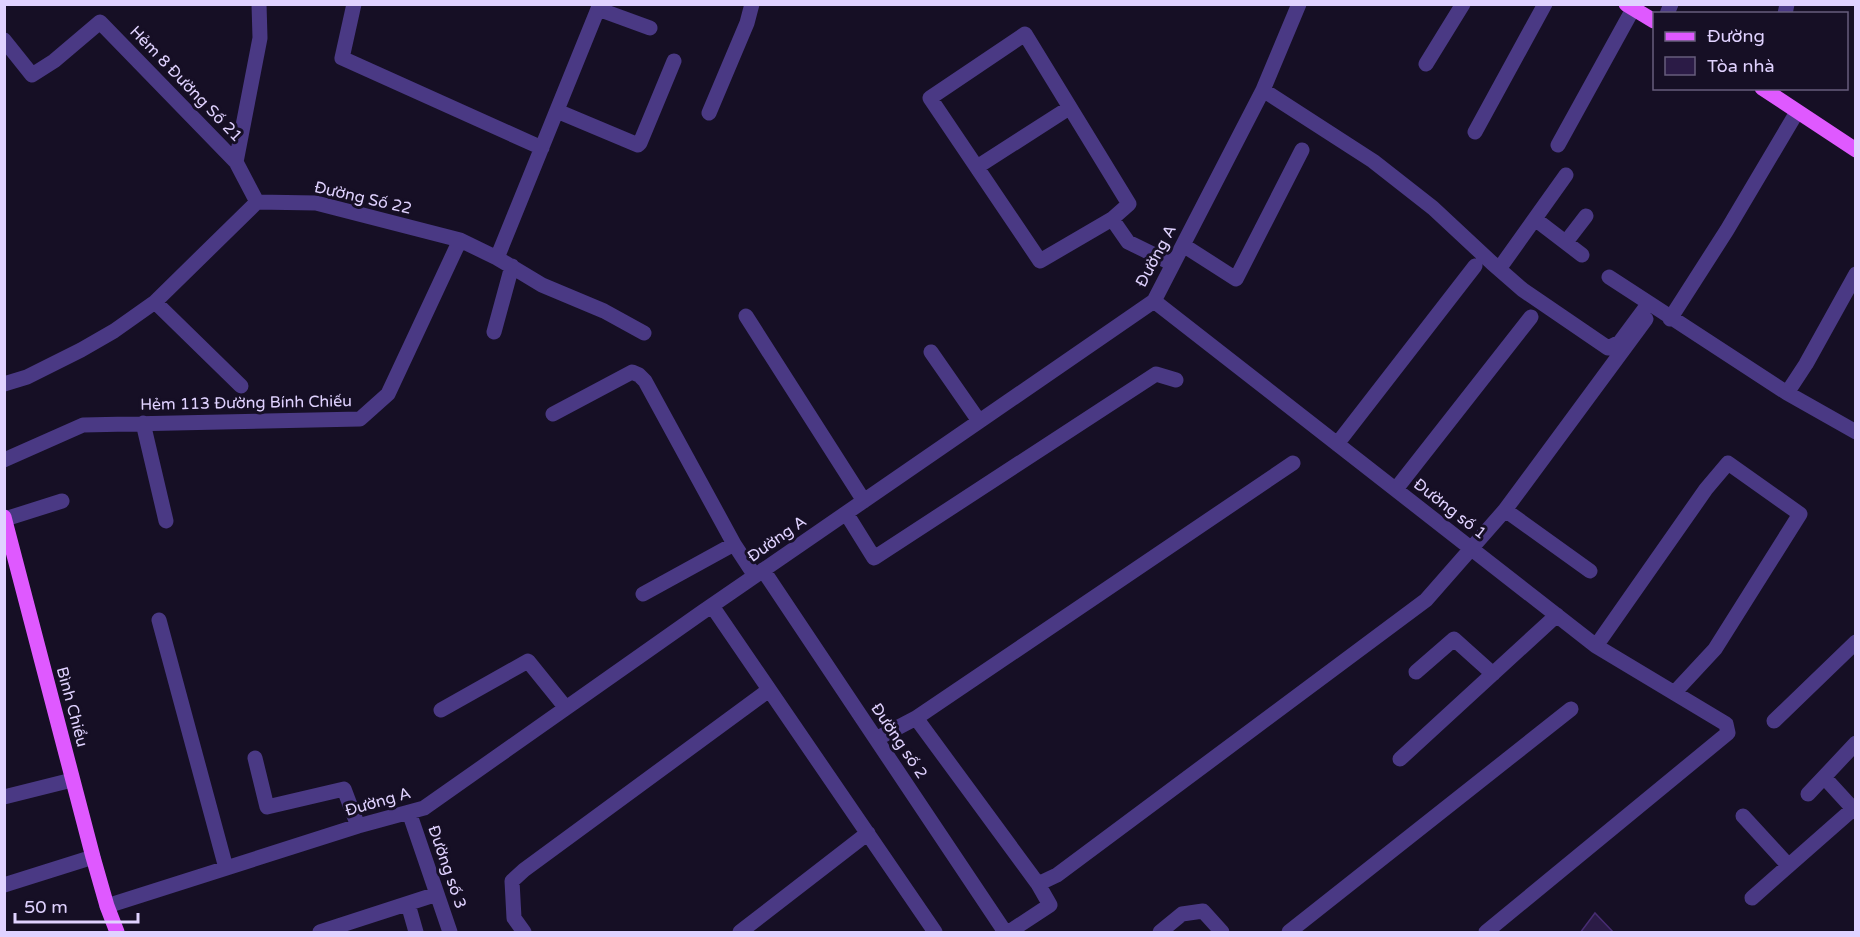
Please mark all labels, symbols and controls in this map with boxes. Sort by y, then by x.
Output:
legend [1653,12,1848,90]
street label: Hẻm 8 Đường Số 21 [126,22,246,146]
text: Đường [1707,25,1765,47]
text: Tòa nhà [1707,55,1775,77]
street label: Đường Số 22 [312,177,414,219]
street label: Đường A [1131,221,1181,291]
street label: Hẻm 113 Đường Bính Chiếu [140,391,352,415]
street label: Đường số 1 [1409,474,1491,544]
street label: Đường A [744,511,810,567]
street label: Bình Chiểu [52,665,92,749]
street label: Đường số 2 [866,699,932,783]
street label: Đường A [343,783,413,821]
street label: Đường số 3 [423,823,471,911]
scale bar [15,886,138,924]
text: 50 m [24,896,68,918]

